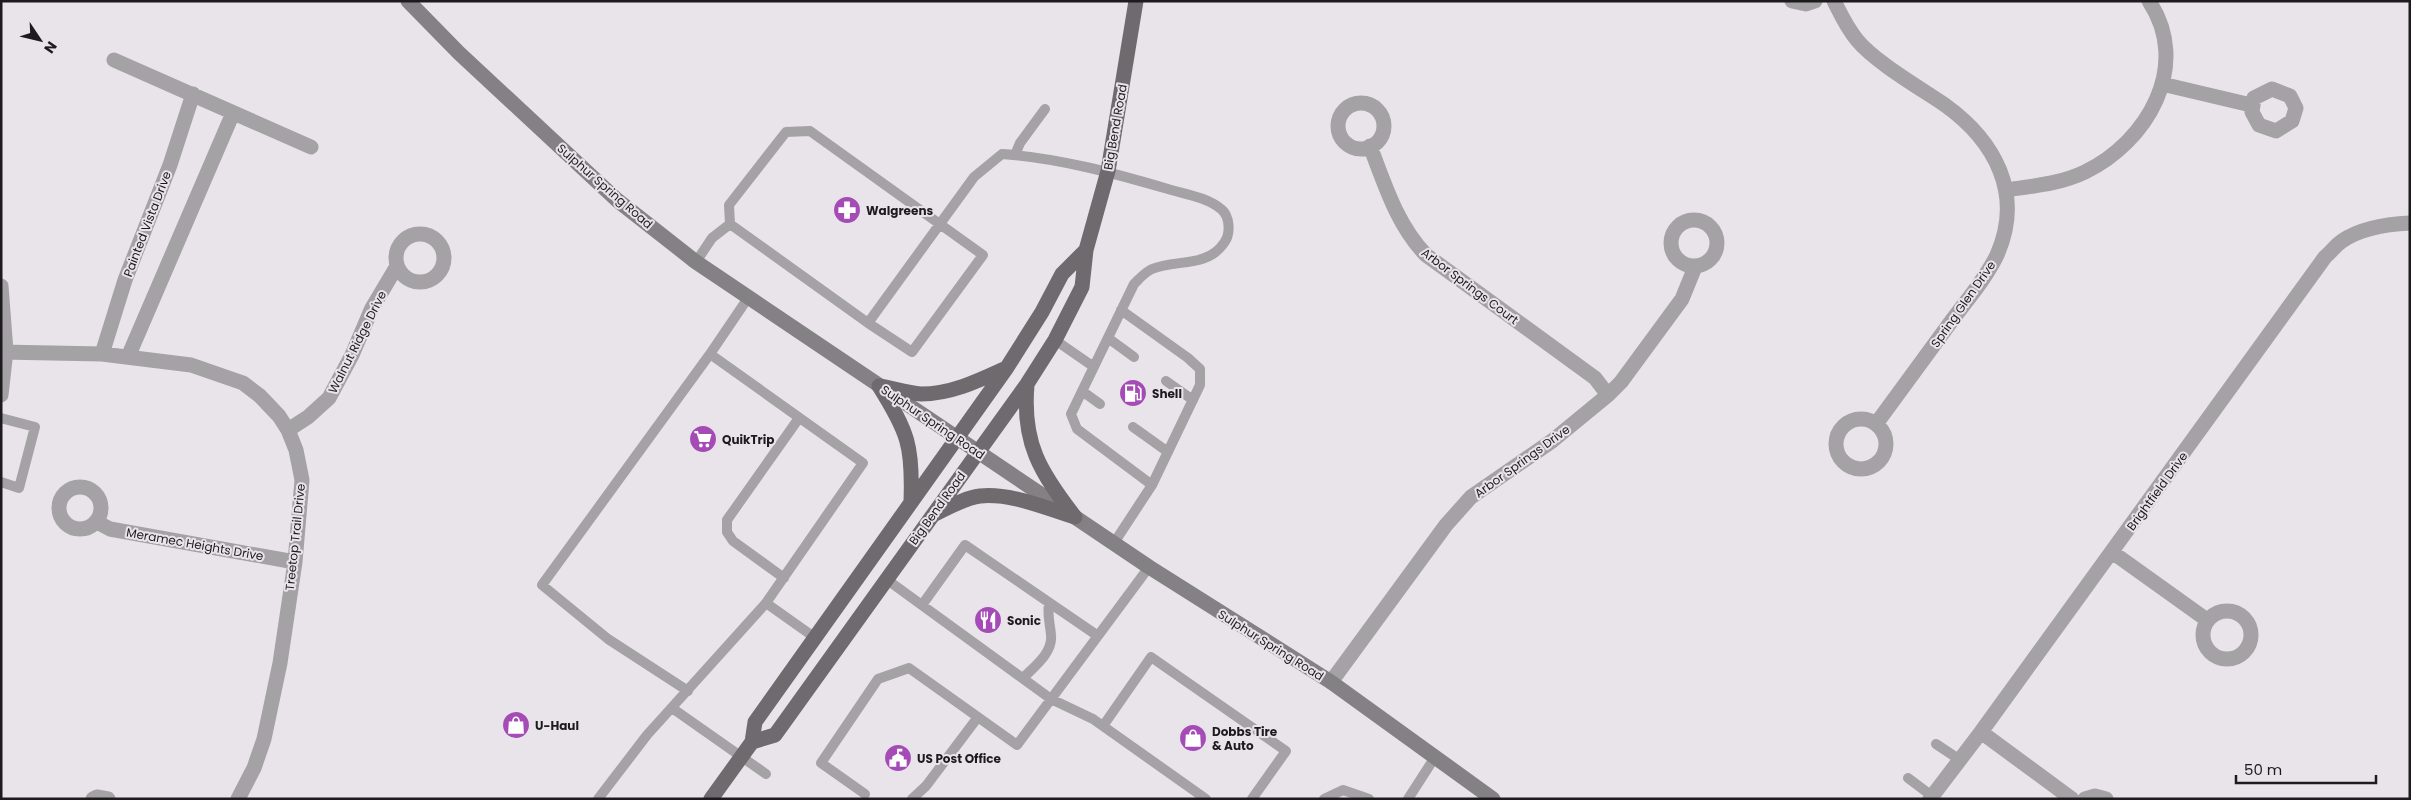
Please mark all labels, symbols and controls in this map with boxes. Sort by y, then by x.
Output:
north arrow [15,15,65,65]
text: N [39,37,62,58]
street label: Big Bend Road [1099,83,1131,171]
street label: Sulphur Spring Road [554,140,656,232]
street label: Painted Vista Drive [119,169,175,279]
pharmacy icon: Walgreens [832,195,862,225]
place label: Walgreens [866,202,933,219]
street label: Arbor Springs Court [1418,244,1522,328]
street label: Spring Glen Drive [1927,257,1999,351]
street label: Walnut Ridge Drive [324,288,390,396]
fuel station icon: Shell [1118,378,1148,408]
street label: Sulphur Spring Road [878,381,988,463]
place label: Shell [1152,385,1182,402]
street label: Arbor Springs Drive [1471,421,1573,501]
supermarket icon: QuikTrip [688,424,718,454]
place label: QuikTrip [722,431,774,448]
street label: Brightfield Drive [2123,448,2191,534]
street label: Big Bend Road [905,468,969,548]
street label: Treetop Trail Drive [281,483,309,591]
street label: Meramec Heights Drive [125,524,265,564]
restaurant icon: Sonic [973,605,1003,635]
street label: Sulphur Spring Road [1215,606,1327,684]
place label: Sonic [1007,612,1041,629]
shop icon: U-Haul [501,710,531,740]
place label: U-Haul [535,717,579,734]
shop icon: Dobbs Tire & Auto [1178,723,1208,753]
place label: Dobbs Tire & Auto [1212,723,1278,754]
public building icon: US Post Office [883,743,913,773]
place label: US Post Office [917,750,1002,767]
scale bar [2236,752,2376,784]
text: 50 m [2244,759,2282,780]

